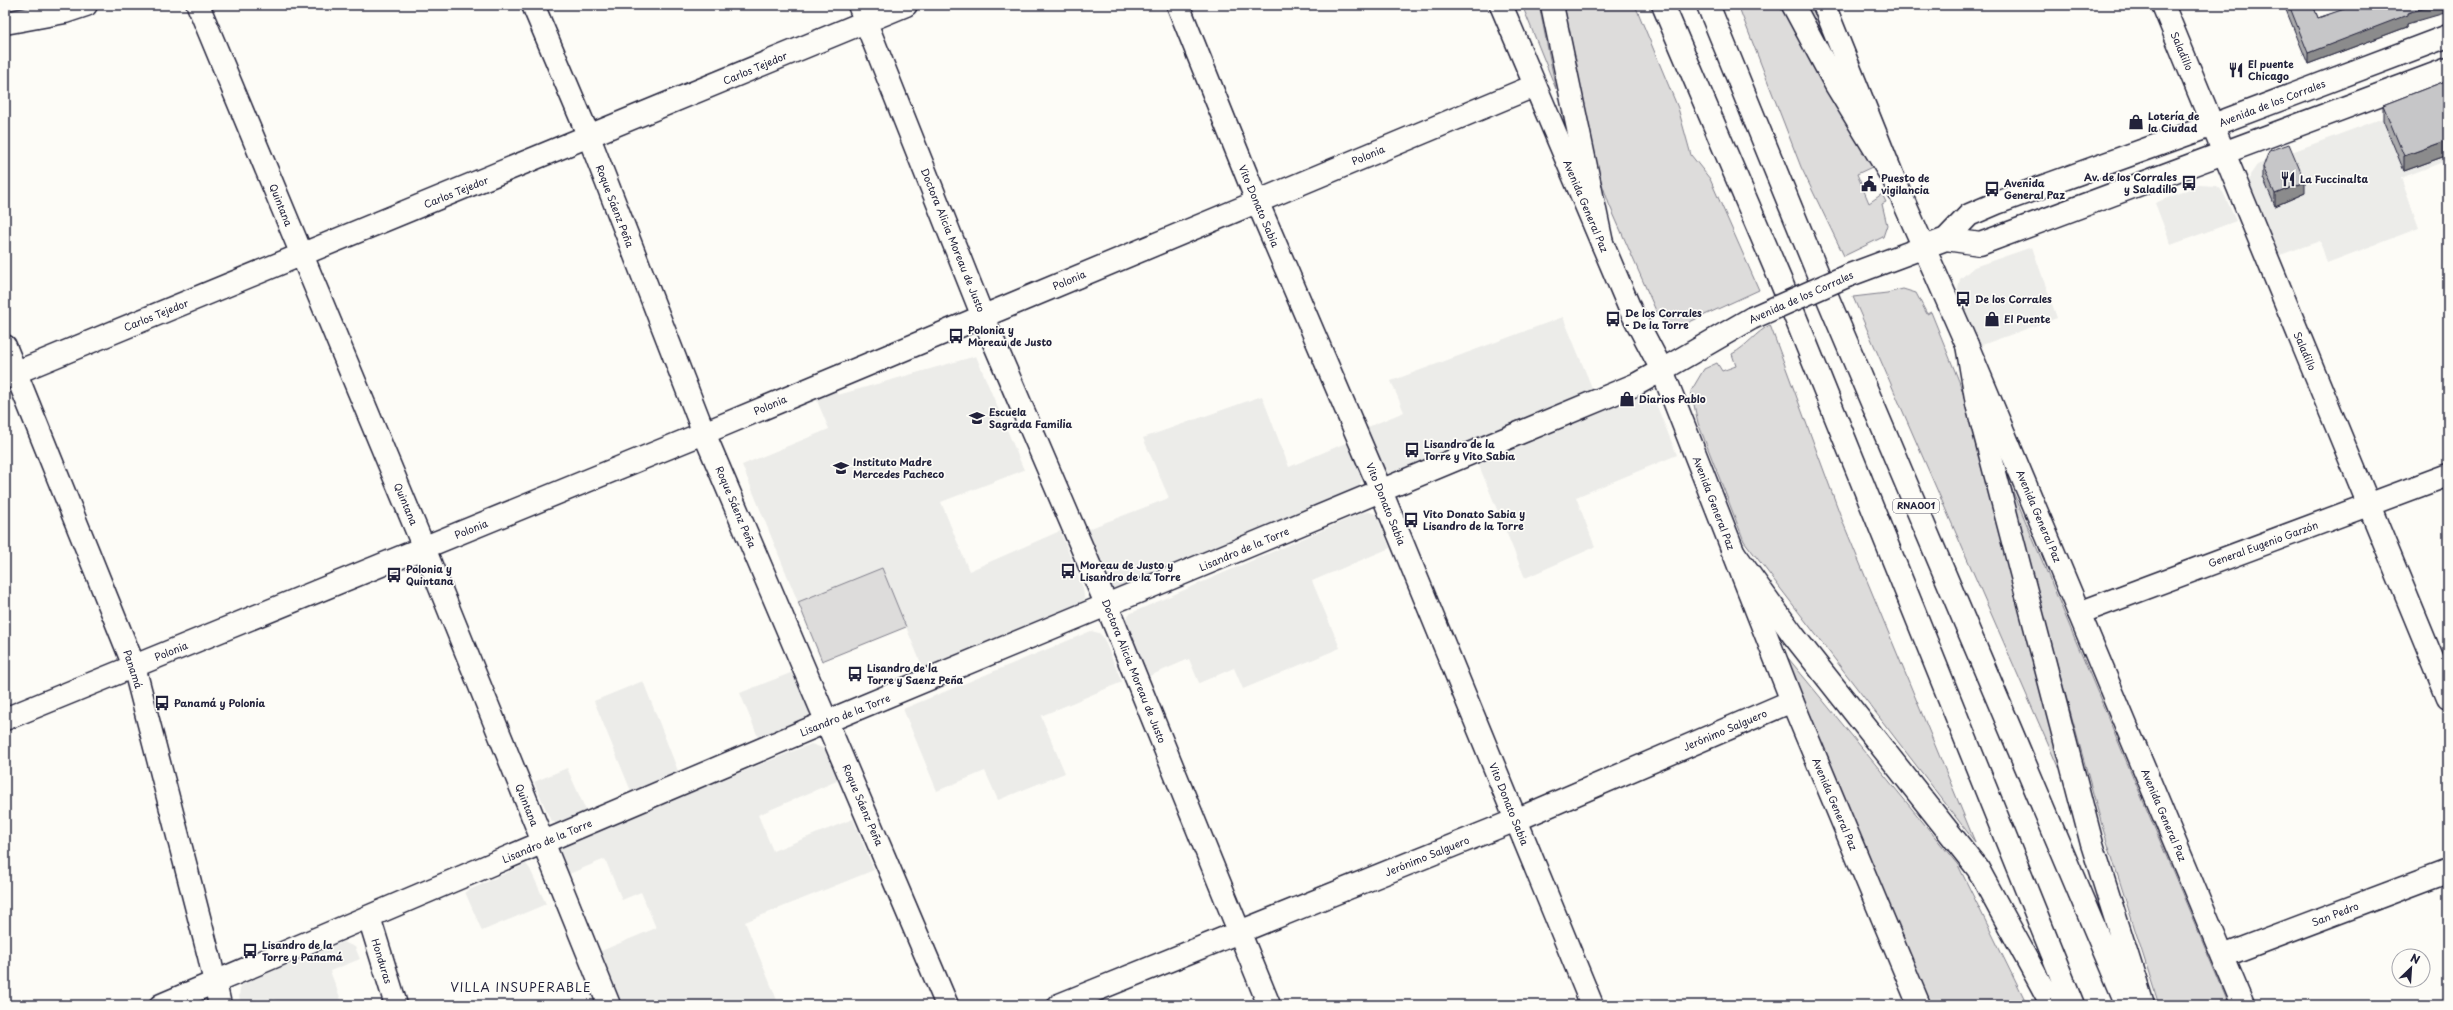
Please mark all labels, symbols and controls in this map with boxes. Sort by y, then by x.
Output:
street label: Saladillo [2168,29,2198,73]
street label: Carlos Tejedor [720,47,790,88]
place label: El puente Chicago [2248,56,2294,83]
restaurant icon: El puente Chicago [2227,61,2245,79]
street label: Avenida de los Corrales [2216,75,2328,130]
place label: Lotería de la Ciudad [2148,108,2200,135]
shop icon: Lotería de la Ciudad [2127,113,2145,131]
street label: Polonia [1349,140,1388,168]
street label: Avenida General Paz [1560,157,1613,255]
street label: Roque Sáenz Peña [593,162,638,250]
street label: Vito Donato Sabia [1235,162,1284,250]
street label: Doctora Alicia Moreau de Justo [918,166,989,315]
place label: Av. de los Corrales y Saladillo [2084,169,2177,196]
place label: Puesto de vigilancia [1881,170,1930,197]
restaurant icon: La Fuccinalta [2279,170,2297,188]
place label: La Fuccinalta [2300,171,2368,186]
street label: Carlos Tejedor [421,172,491,211]
bus stop icon: Av. de los Corrales y Saladillo [2180,174,2198,192]
public building icon: Puesto de vigilancia [1860,175,1878,193]
place label: Avenida General Paz [2003,175,2065,202]
bus stop icon: Avenida General Paz [1983,180,2001,198]
street label: Quintana [266,181,297,229]
street label: Polonia [1050,265,1089,293]
street label: Avenida de los Corrales [1746,267,1856,326]
bus stop icon: De los Corrales [1954,290,1972,308]
place label: De los Corrales [1975,291,2052,306]
street label: Carlos Tejedor [121,295,191,334]
place label: De los Corrales - De la Torre [1625,305,1702,332]
bus stop icon: De los Corrales - De la Torre [1604,310,1622,328]
shop icon: El Puente [1983,310,2001,328]
place label: El Puente [2004,311,2051,326]
place label: Polonia y Moreau de Justo [968,322,1052,349]
bus stop icon: Polonia y Moreau de Justo [947,327,965,345]
street label: Saladillo [2291,329,2321,373]
street label: Polonia [751,390,790,418]
shop icon: Diarios Pablo [1618,390,1636,408]
place label: Diarios Pablo [1639,391,1706,406]
place label: Escuela Sagrada Familia [989,404,1073,431]
school or university icon: Escuela Sagrada Familia [968,409,986,427]
place label: Lisandro de la Torre y Vito Sabia [1424,436,1516,464]
bus stop icon: Lisandro de la Torre y Vito Sabia [1403,441,1421,459]
place label: Instituto Madre Mercedes Pacheco [853,454,944,481]
street label: Avenida General Paz [1690,454,1739,552]
school or university icon: Instituto Madre Mercedes Pacheco [832,459,850,477]
street label: Vito Donato Sabia [1363,460,1410,548]
street label: Roque Sáenz Peña [712,464,761,551]
street label: Avenida General Paz [2013,467,2066,565]
street label: Quintana [391,480,422,528]
road number: RNA001 [1893,499,1939,513]
place label: Vito Donato Sabia y Lisandro de la Torre [1423,506,1525,533]
bus stop icon: Vito Donato Sabia y Lisandro de la Torre [1402,511,1420,529]
street label: Polonia [452,515,491,542]
street label: General Eugenio Garzón [2206,517,2320,570]
street label: Lisandro de la Torre [1197,523,1291,574]
place label: Moreau de Justo y Lisandro de la Torre [1080,557,1181,584]
place label: Polonia y Quintana [406,561,454,588]
bus stop icon: Moreau de Justo y Lisandro de la Torre [1059,562,1077,580]
bus stop icon: Polonia y Quintana [385,566,403,584]
street label: Doctora Alicia Moreau de Justo [1099,597,1170,746]
street label: Polonia [152,637,191,664]
street label: Panamá [120,647,147,691]
place label: Lisandro de la Torre y Saenz Peña [867,660,964,688]
bus stop icon: Lisandro de la Torre y Saenz Peña [846,665,864,683]
street label: Lisandro de la Torre [797,690,892,740]
bus stop icon: Panamá y Polonia [153,694,171,712]
place label: Panamá y Polonia [174,695,266,711]
street label: Jerónimo Salguero [1680,705,1770,754]
street label: Avenida General Paz [1809,755,1862,853]
street label: Vito Donato Sabia [1486,760,1533,848]
street label: Roque Sáenz Peña [839,762,888,849]
street label: Avenida General Paz [2138,766,2191,864]
street label: Quintana [512,781,543,829]
street label: Lisandro de la Torre [500,815,594,866]
street label: Jerónimo Salguero [1382,832,1472,879]
street label: San Pedro [2309,898,2361,929]
street label: Honduras [369,936,397,986]
place label: Lisandro de la Torre y Panamá [262,937,343,965]
bus stop icon: Lisandro de la Torre y Panamá [241,942,259,960]
north arrow [2391,948,2431,988]
text: N [2408,949,2423,968]
district label: VILLA INSUPERABLE [450,978,592,996]

